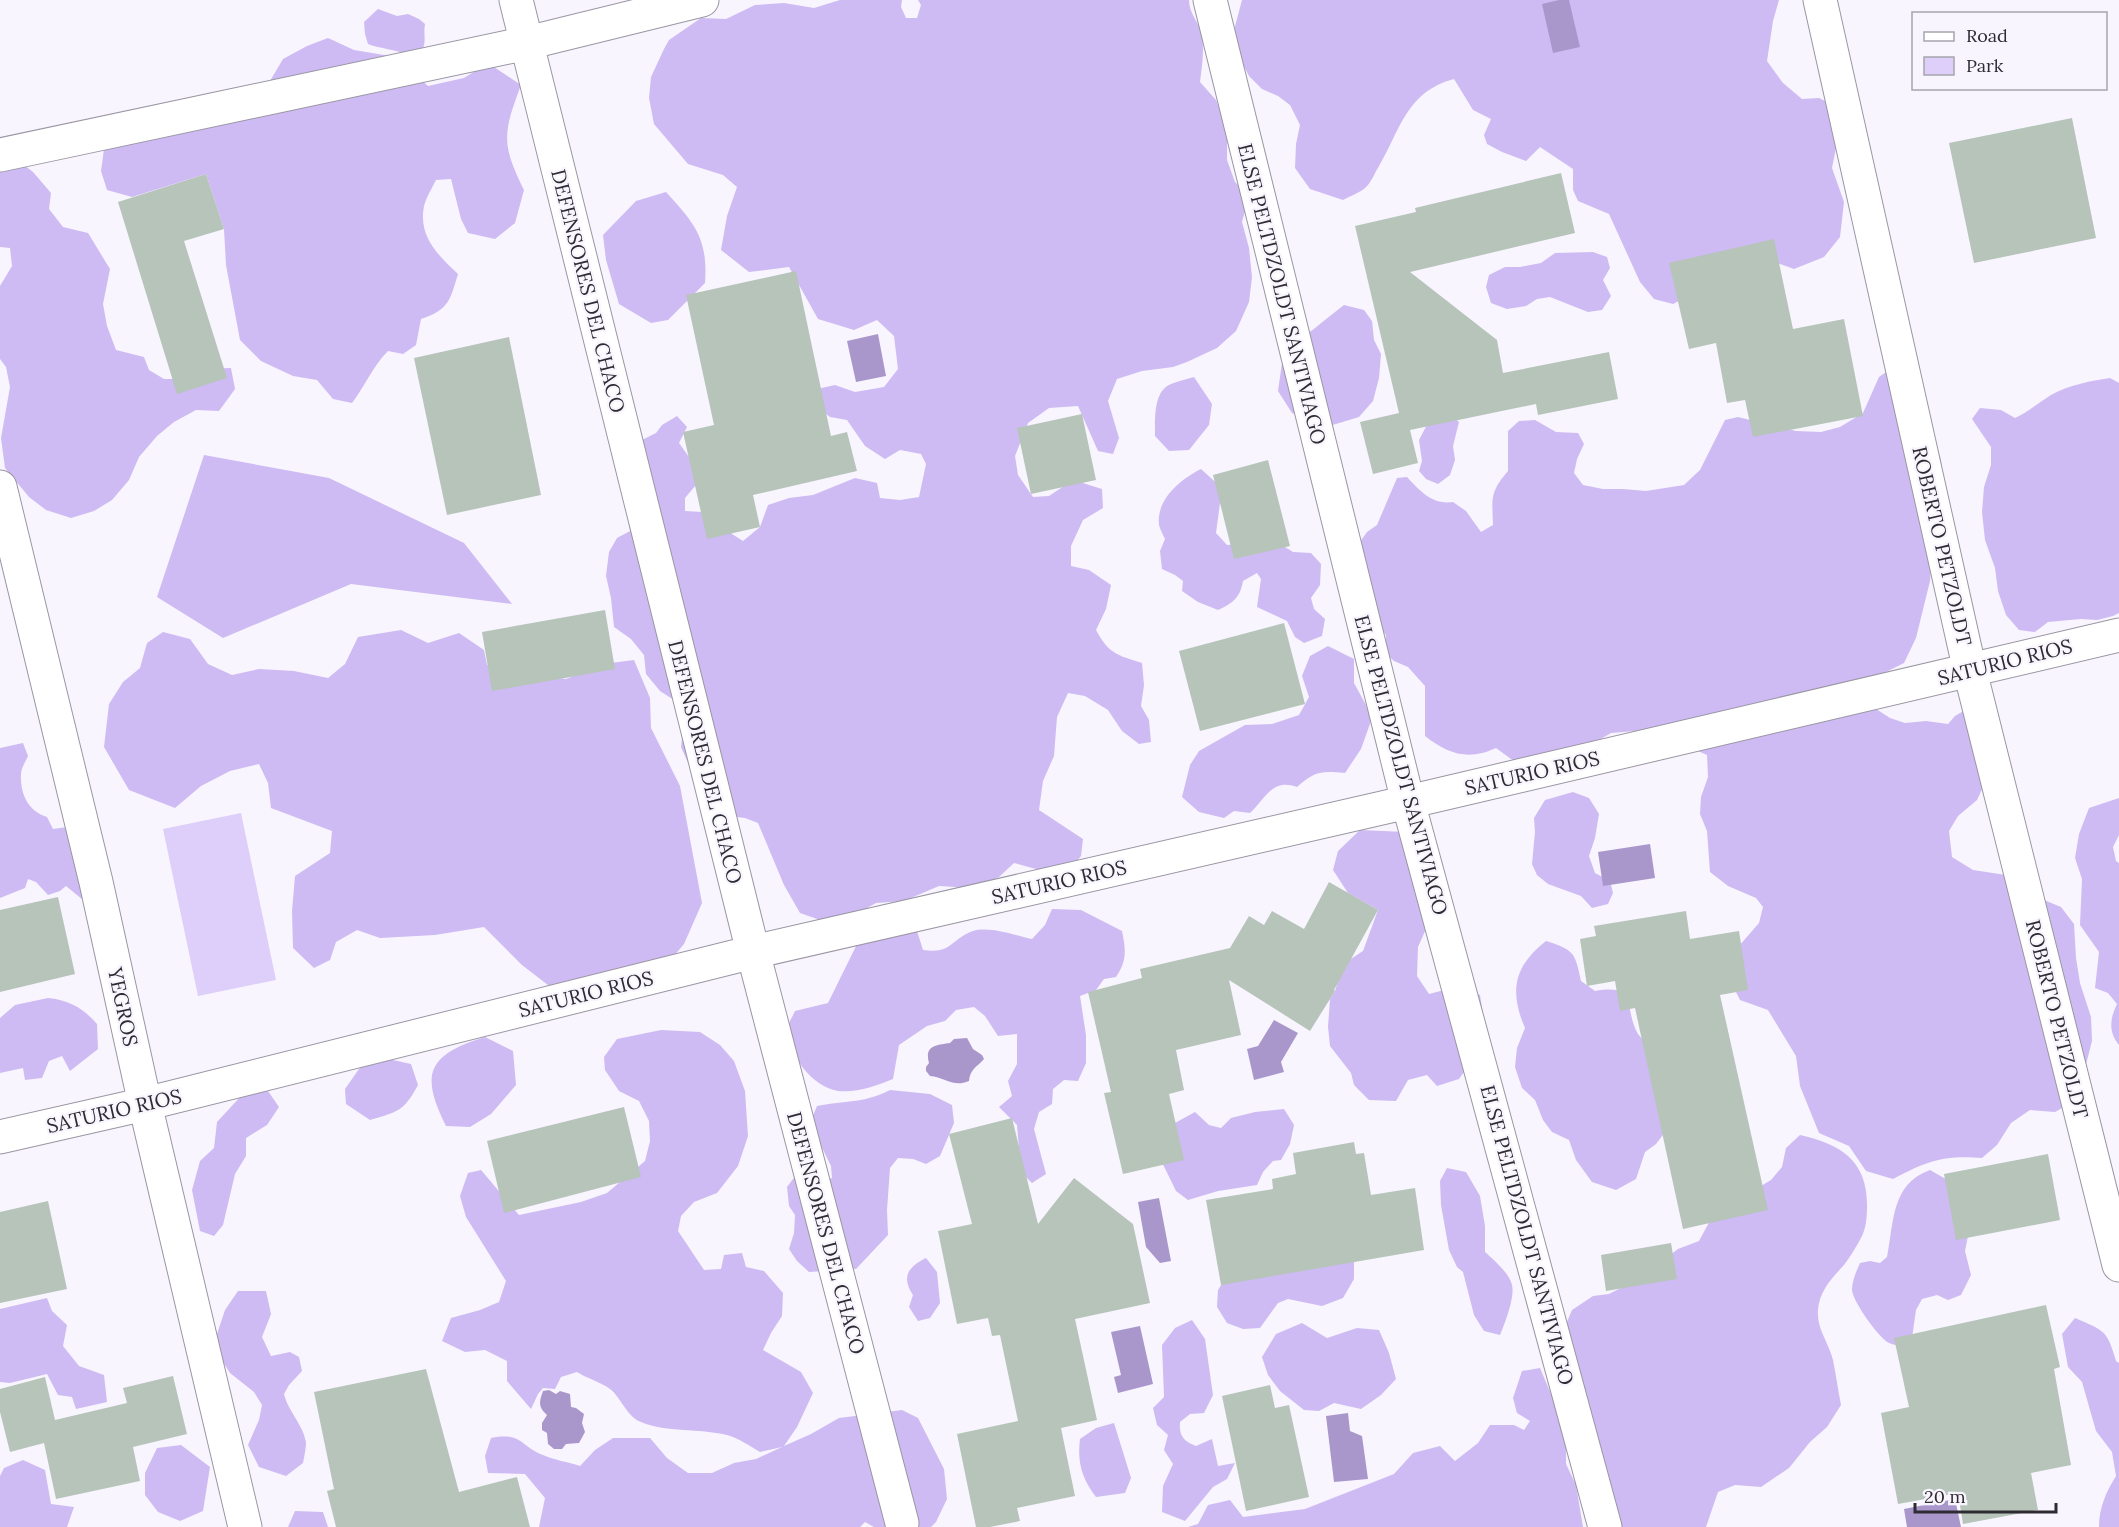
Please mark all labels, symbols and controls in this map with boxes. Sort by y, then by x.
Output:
legend [1912,12,2107,90]
text: Road [1966,24,2008,47]
text: Park [1966,54,2004,77]
street label: ELSE PELTDZOLDT SANTIVIAGO [1233,141,1332,447]
street label: DEFENSORES DEL CHACO [546,166,631,415]
street label: ROBERTO PETZOLDT [1907,444,1978,648]
street label: ELSE PELTDZOLDT SANTIVIAGO [1349,612,1454,918]
street label: SATURIO RIOS [1935,633,2075,690]
street label: DEFENSORES DEL CHACO [663,637,748,886]
street label: SATURIO RIOS [1462,745,1602,800]
street label: SATURIO RIOS [989,854,1129,909]
street label: ROBERTO PETZOLDT [2021,917,2094,1121]
street label: YEGROS [103,964,144,1049]
street label: SATURIO RIOS [516,965,656,1022]
street label: ELSE PELTDZOLDT SANTIVIAGO [1475,1082,1580,1388]
street label: SATURIO RIOS [44,1083,184,1138]
street label: DEFENSORES DEL CHACO [782,1109,871,1357]
scale bar [1915,1476,2056,1514]
text: 20 m [1924,1485,1966,1508]

